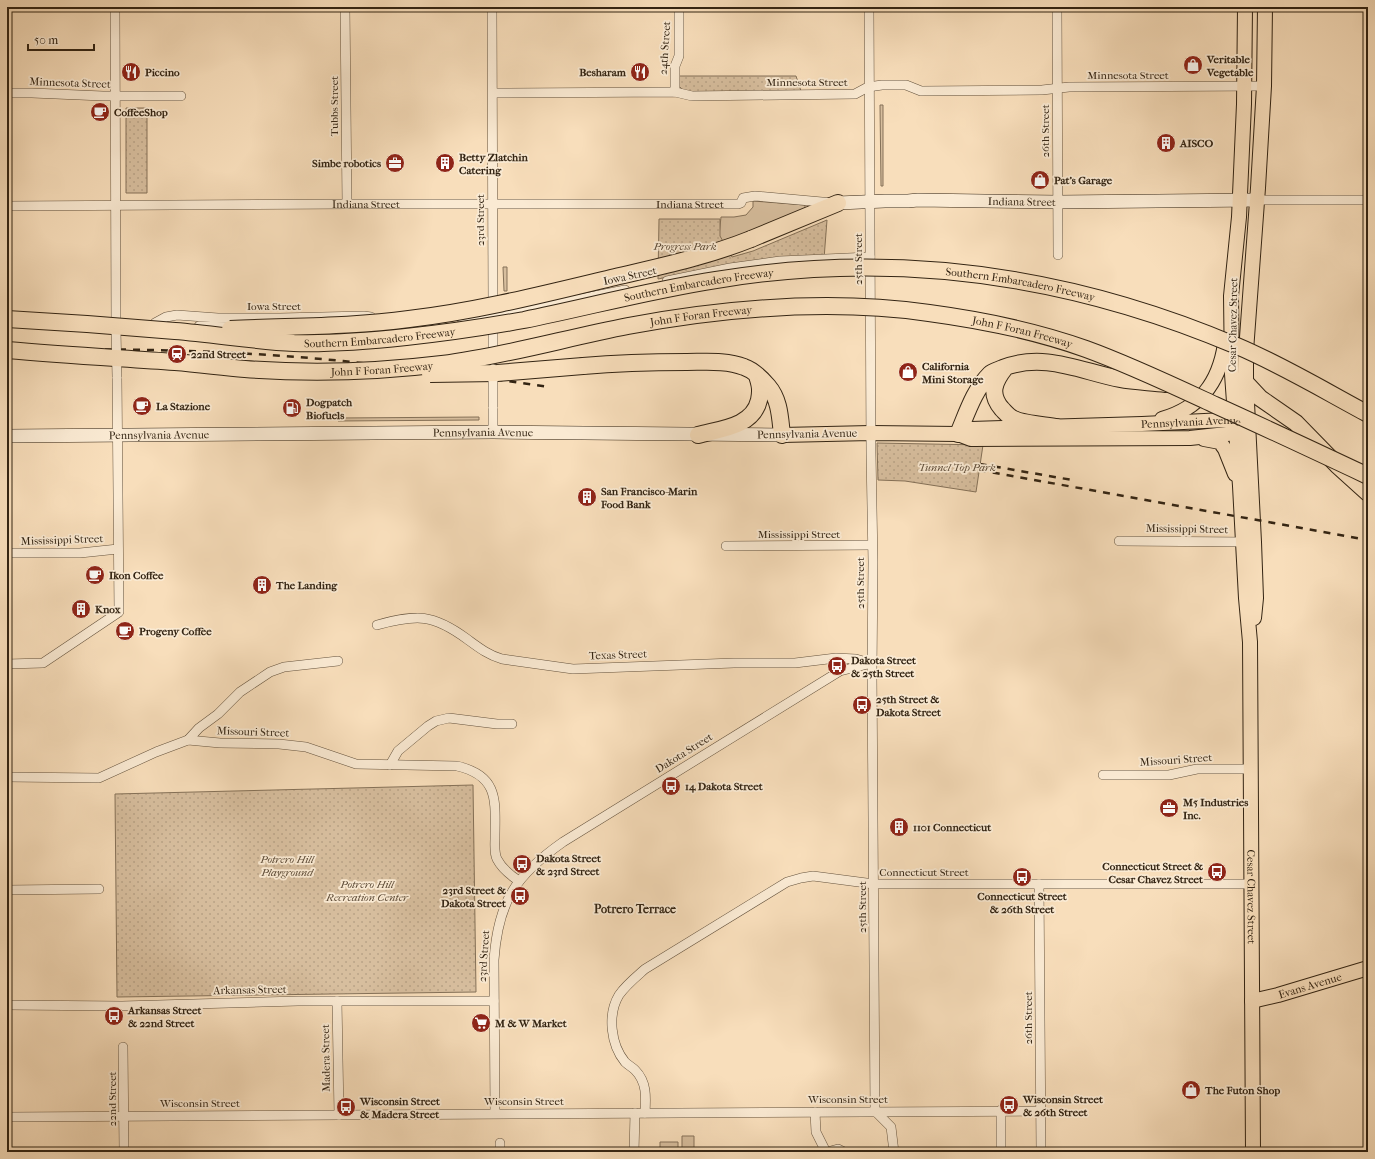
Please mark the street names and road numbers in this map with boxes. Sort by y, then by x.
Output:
street label: 24th Street [657,21,673,75]
street label: Minnesota Street [1087,69,1169,82]
street label: Minnesota Street [29,75,111,91]
street label: Tubbs Street [328,76,341,136]
street label: Minnesota Street [766,76,848,89]
street label: 26th Street [1039,104,1052,158]
street label: 23rd Street [474,194,487,246]
street label: Indiana Street [988,194,1056,208]
street label: Indiana Street [332,197,400,211]
street label: Indiana Street [656,198,724,211]
street label: 25th Street [852,233,865,285]
street label: Iowa Street [602,264,658,288]
street label: Southern Embarcadero Freeway [945,265,1098,304]
street label: Southern Embarcadero Freeway [623,266,776,304]
street label: Cesar Chavez Street [1226,278,1240,372]
street label: Iowa Street [247,300,301,313]
street label: John F Foran Freeway [648,303,754,329]
street label: John F Foran Freeway [970,313,1075,351]
street label: Southern Embarcadero Freeway [304,324,457,350]
street label: John F Foran Freeway [330,358,435,378]
street label: Pennsylvania Avenue [1140,414,1243,431]
street label: Pennsylvania Avenue [433,425,534,439]
street label: Pennsylvania Avenue [757,427,858,441]
street label: Pennsylvania Avenue [109,428,210,442]
street label: Mississippi Street [1146,522,1228,536]
street label: Mississippi Street [758,528,840,541]
street label: Mississippi Street [21,532,104,548]
street label: 25th Street [854,557,867,609]
street label: Texas Street [589,647,647,663]
street label: Missouri Street [217,724,290,740]
street label: Dakota Street [653,730,715,776]
street label: Missouri Street [1139,751,1213,769]
street label: Cesar Chavez Street [1245,849,1258,944]
street label: Connecticut Street [879,866,969,879]
street label: 25th Street [856,881,869,933]
street label: 23rd Street [476,929,492,982]
street label: Evans Avenue [1277,970,1344,1001]
street label: Arkansas Street [212,983,287,997]
street label: 26th Street [1022,991,1035,1045]
street label: Madera Street [319,1024,333,1092]
street label: 22nd Street [106,1071,119,1127]
street label: Wisconsin Street [807,1093,888,1106]
street label: Wisconsin Street [483,1095,564,1108]
street label: Wisconsin Street [159,1097,240,1110]

